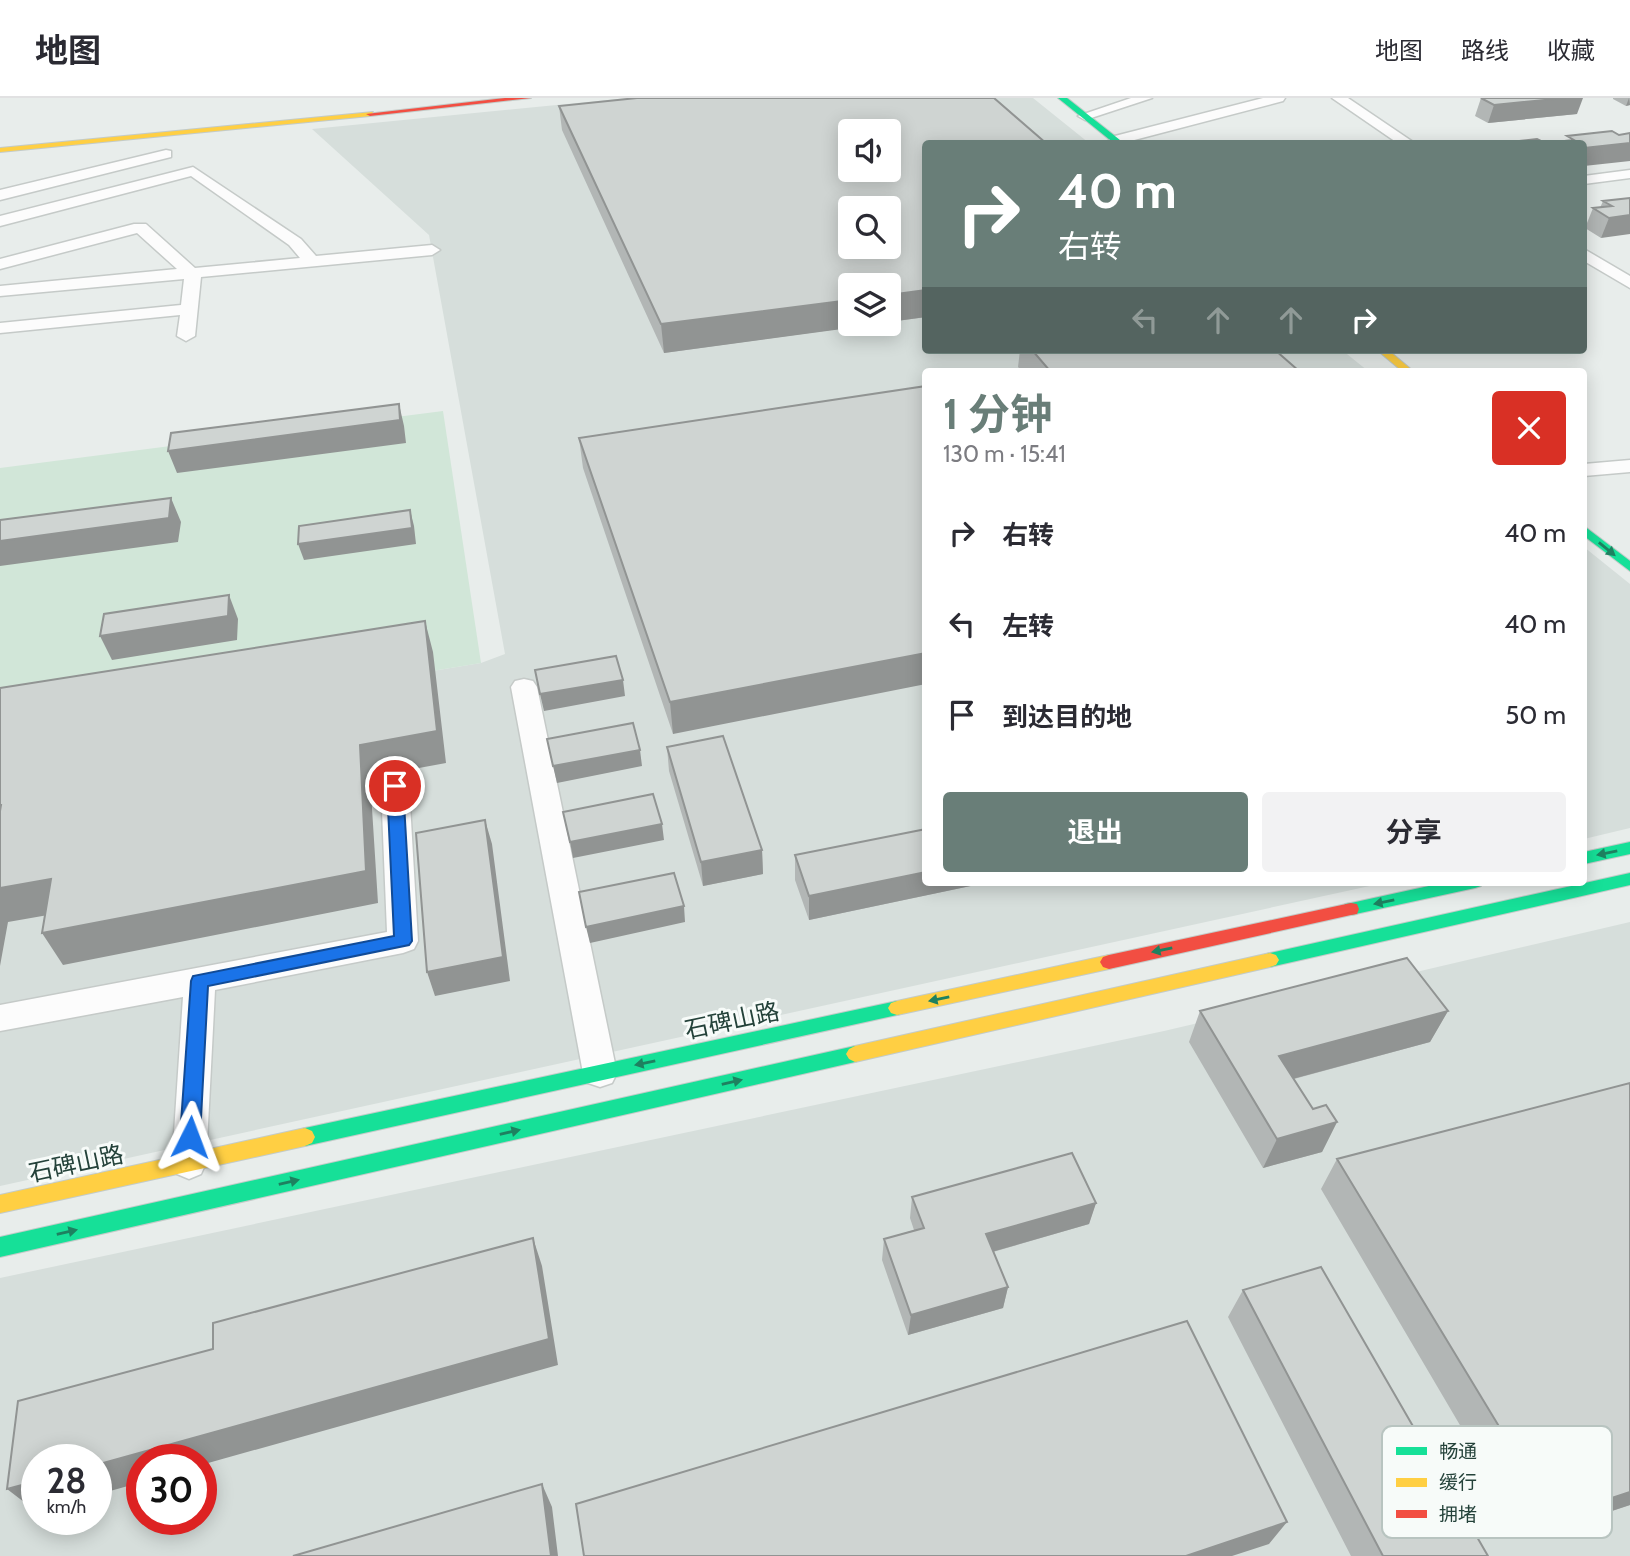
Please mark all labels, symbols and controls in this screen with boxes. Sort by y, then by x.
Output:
text: 地图 [35,30,101,70]
text: 地图 [1375,36,1423,65]
text: 路线 [1461,36,1509,65]
text: 收藏 [1547,36,1595,65]
map controls [838,119,901,336]
button: sound [838,119,901,182]
text: 40 m [1058,161,1177,220]
icon: right [943,168,1034,259]
button: search [838,196,901,259]
text: 右转 [1058,227,1122,266]
button: layers [838,273,901,336]
icon: left [1126,301,1164,339]
icon: ahead [1199,301,1237,339]
icon: ahead [1272,301,1310,339]
icon: right [1345,301,1383,339]
text: 1 分钟 [943,388,1052,440]
button: close [1492,391,1566,465]
text: 130 m · 15:41 [943,440,1066,468]
icon: right [943,514,981,552]
text: 40 m [1504,517,1566,549]
text: 右转 [1002,519,1054,551]
one-way arrow [1597,541,1615,556]
icon: left [943,605,981,643]
text: 40 m [1504,608,1566,640]
text: 左转 [1002,610,1054,642]
icon: arrive [943,696,981,734]
text: 50 m [1505,699,1566,731]
text: 到达目的地 [1002,701,1132,733]
pin [365,756,425,816]
icon: arrive [376,767,414,805]
button: 退出 [943,792,1248,872]
button: 分享 [1262,792,1566,872]
one-way arrow [1596,848,1618,859]
one-way arrow [1373,896,1395,907]
one-way arrow [1151,945,1173,956]
one-way arrow [928,993,950,1004]
street label: 石碑山路 [682,996,782,1045]
one-way arrow [634,1058,656,1069]
one-way arrow [721,1076,743,1087]
position arrow [153,1100,227,1174]
one-way arrow [499,1126,521,1137]
street label: 石碑山路 [26,1139,126,1188]
one-way arrow [278,1176,300,1187]
one-way arrow [56,1226,78,1237]
legend [1382,1426,1612,1538]
text: 畅通 [1439,1440,1477,1463]
speed limit sign: 30 [126,1444,217,1535]
text: 28 [47,1459,86,1502]
text: 缓行 [1439,1471,1477,1494]
text: km/h [47,1496,86,1518]
text: 拥堵 [1439,1503,1477,1526]

